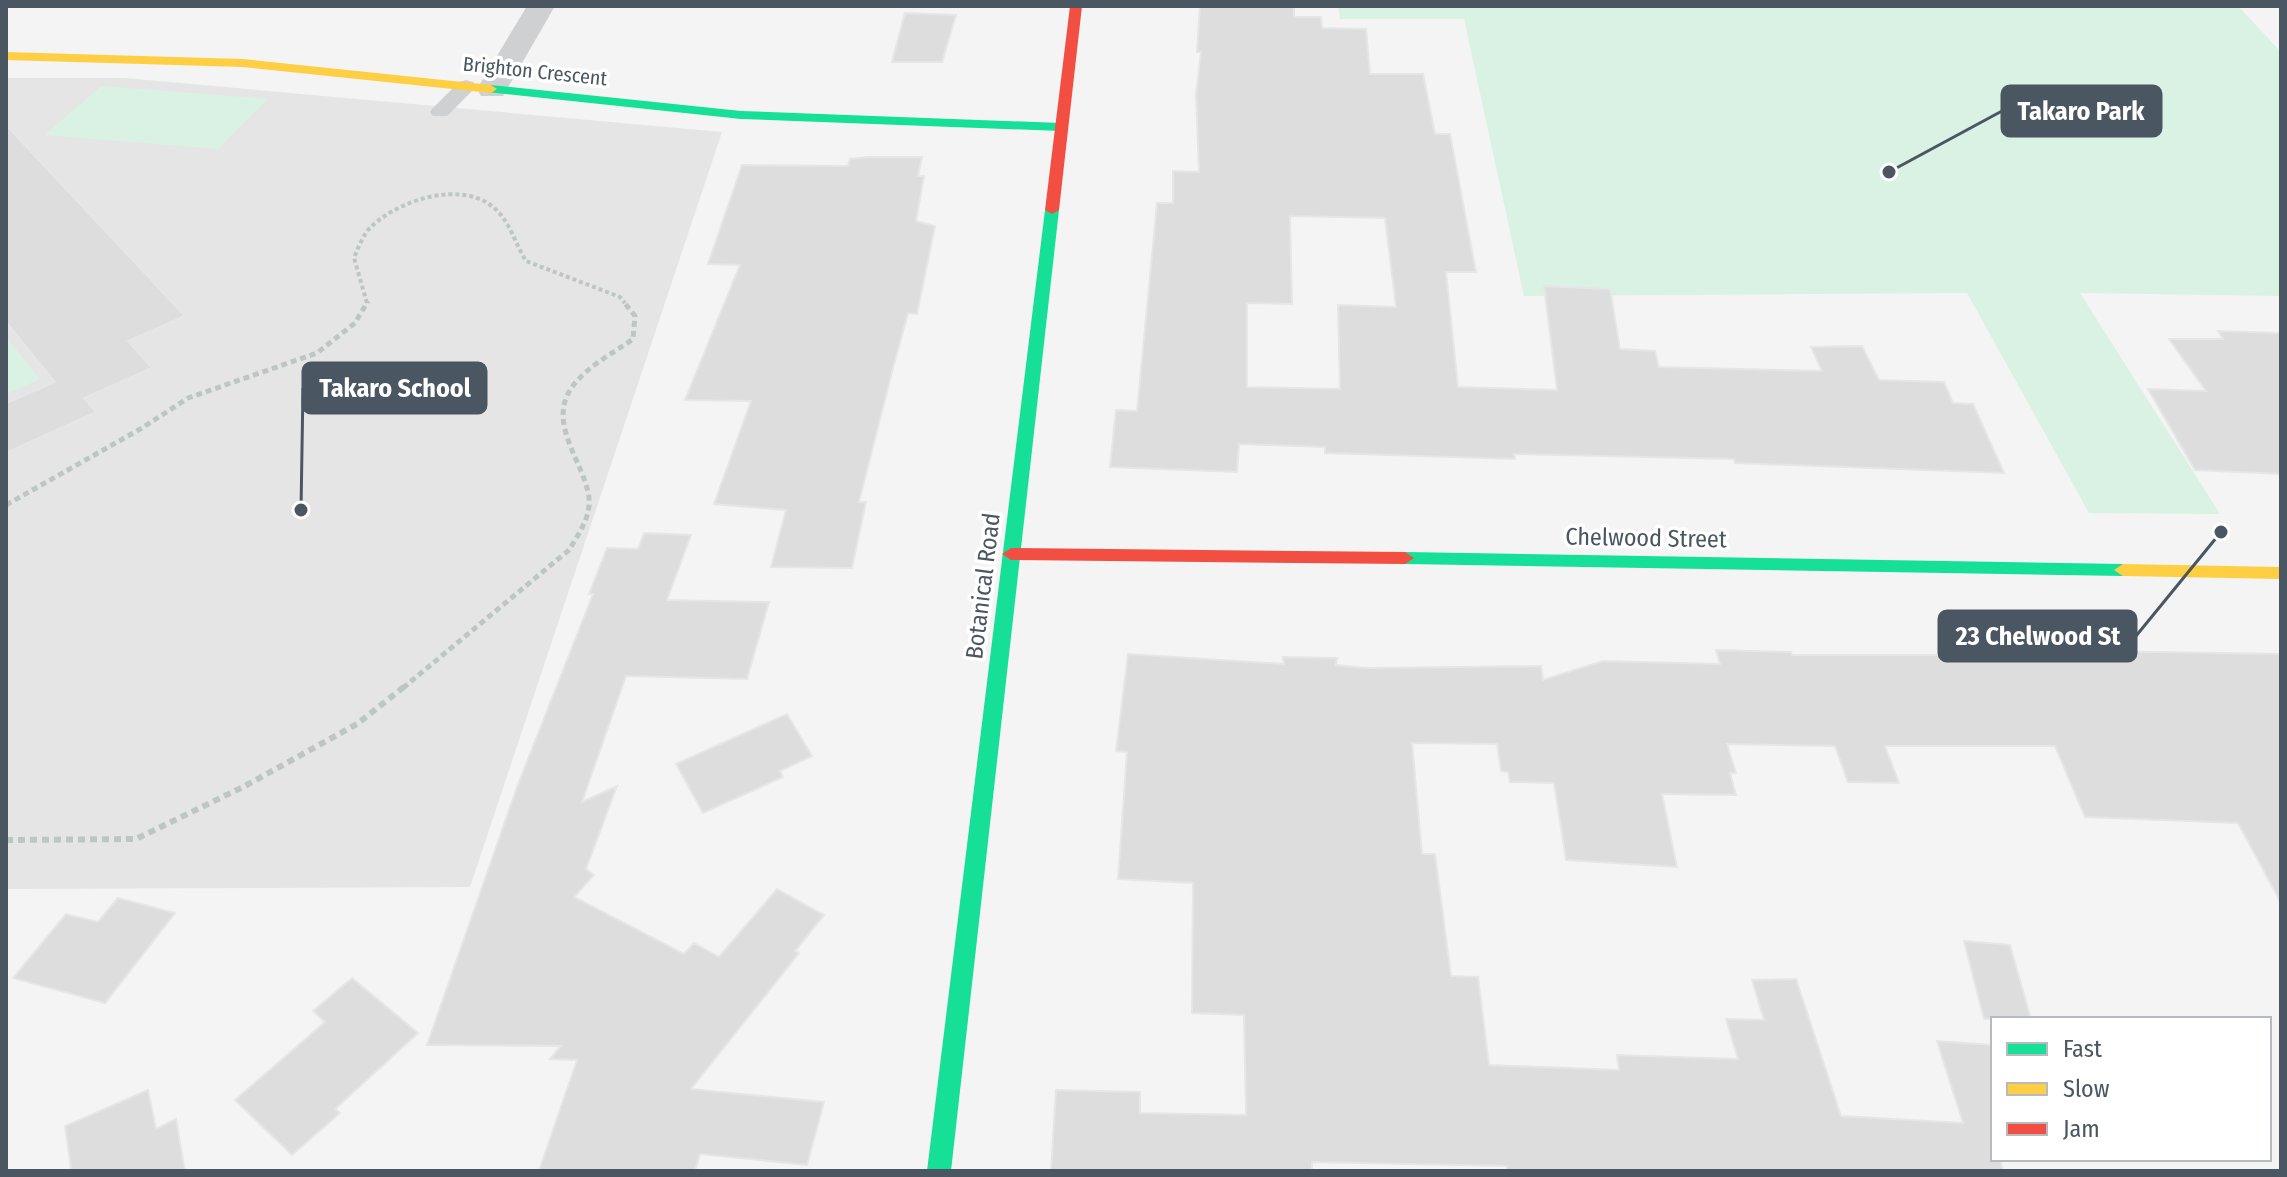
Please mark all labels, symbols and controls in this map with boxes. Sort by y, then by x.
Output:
street label: Brighton Crescent [462,52,609,91]
callout: Takaro Park [2002,86,2161,136]
text: Takaro Park [2018,96,2145,127]
callout: Takaro School [303,363,486,413]
text: Takaro School [319,373,472,404]
street label: Botanical Road [960,511,1006,661]
street label: Chelwood Street [1565,523,1727,553]
callout: 23 Chelwood St [1939,611,2136,661]
text: 23 Chelwood St [1955,621,2121,652]
legend [1991,1017,2271,1161]
text: Fast [2063,1035,2102,1063]
text: Slow [2063,1075,2110,1103]
text: Jam [2063,1115,2100,1143]

